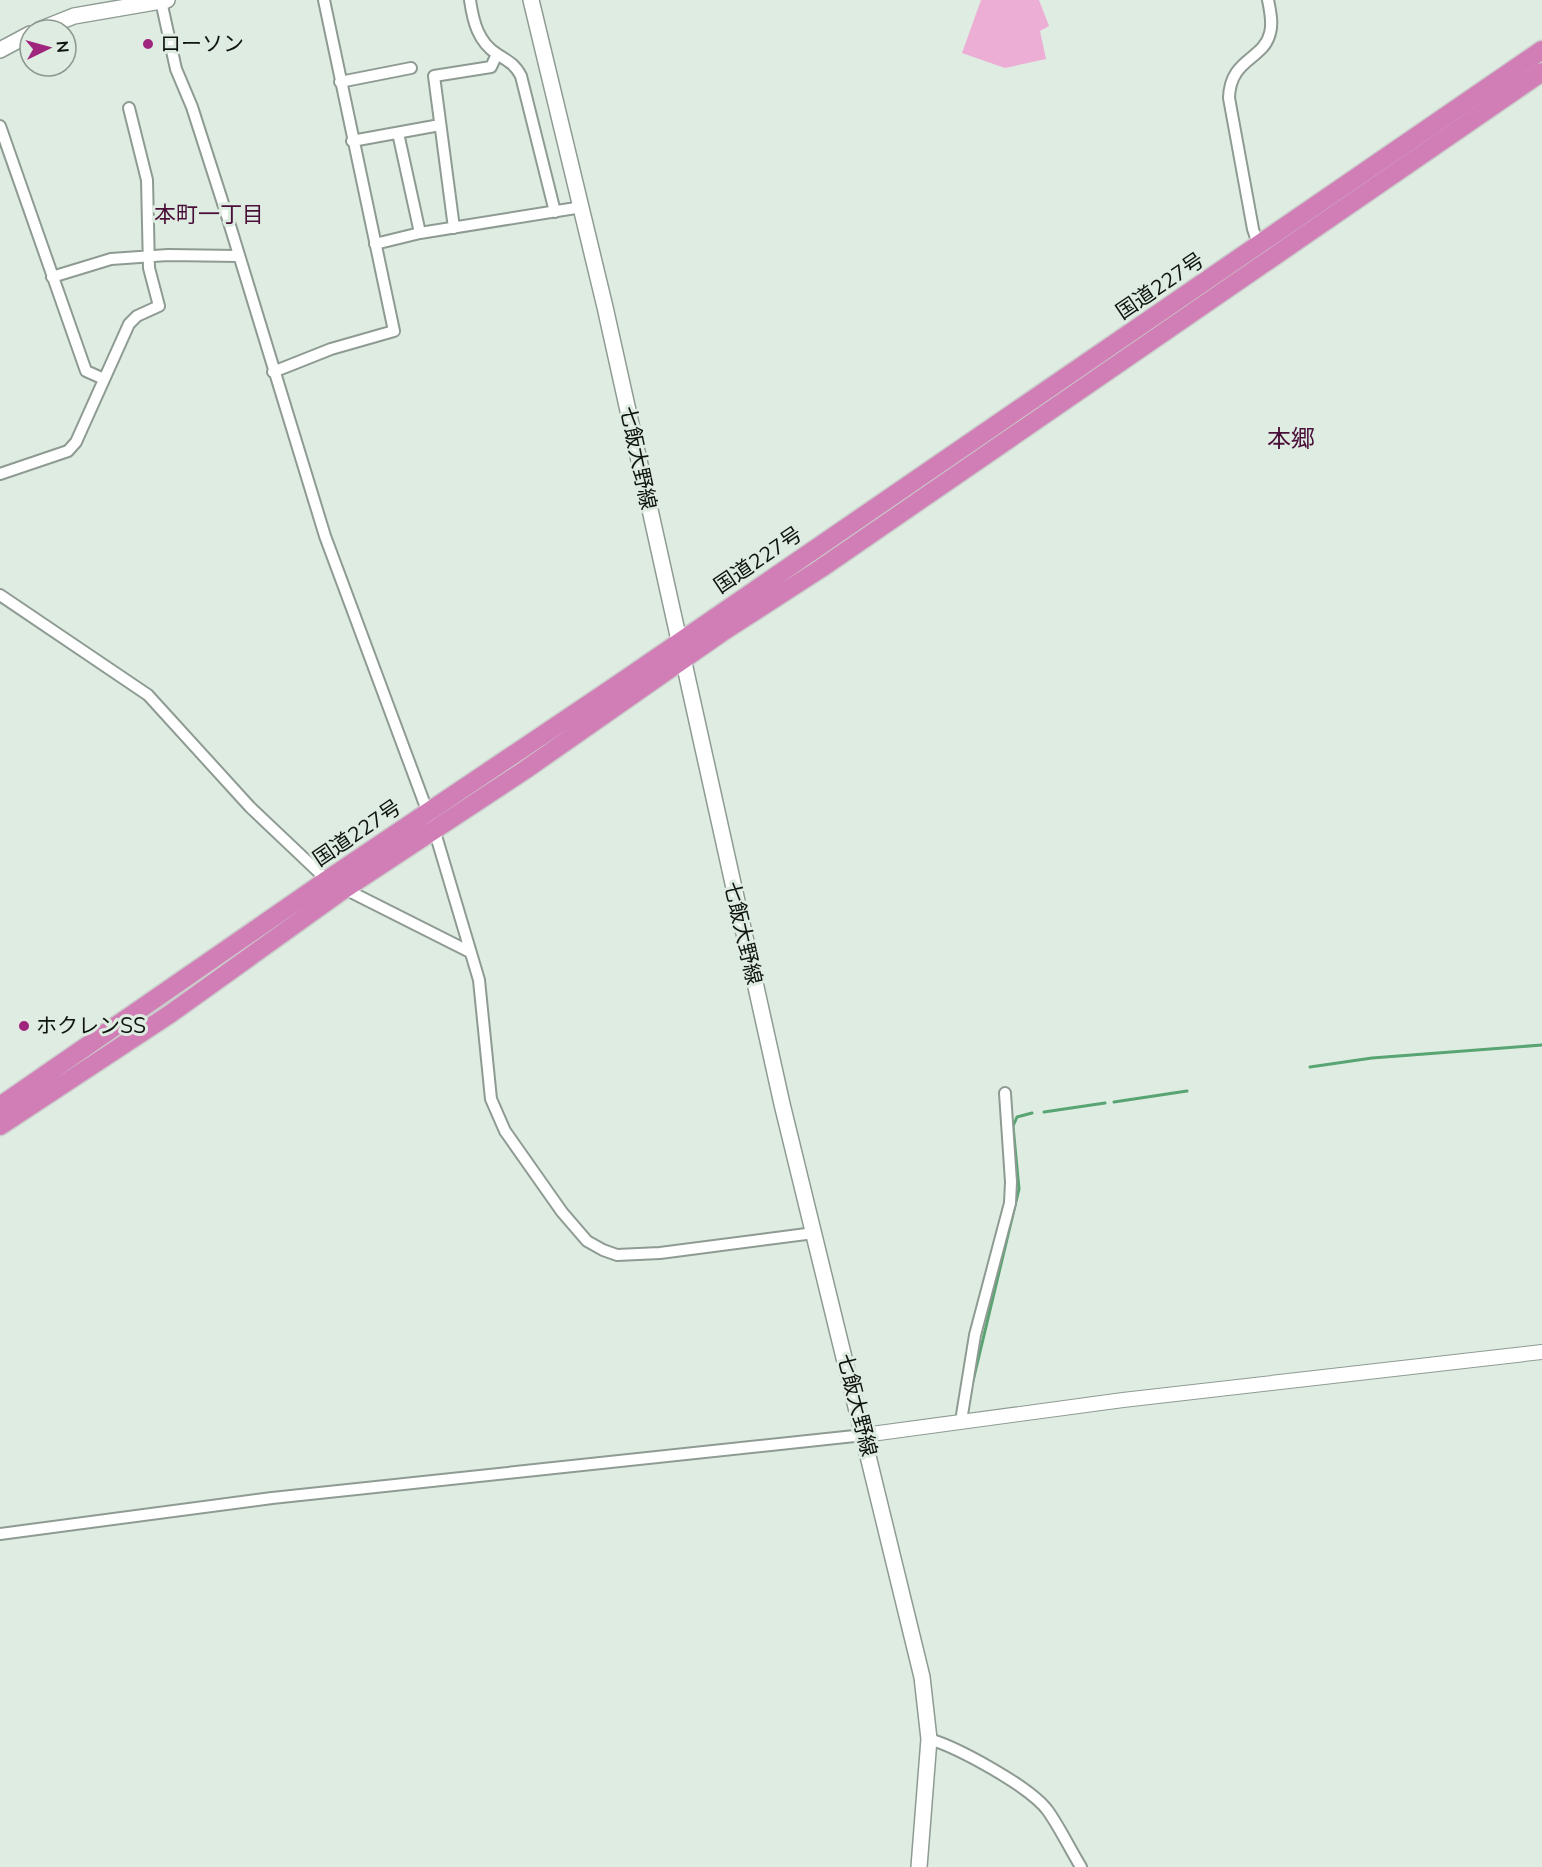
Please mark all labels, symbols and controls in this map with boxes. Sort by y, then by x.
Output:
north arrow [18,18,78,78]
place label: ローソン [160,30,244,58]
marker: ローソン [141,37,155,51]
text: N [50,40,73,54]
district label: 本町一丁目 [154,200,264,230]
street label: 国道227号 [1110,246,1210,326]
street label: 七飯大野線 [613,404,663,512]
district label: 本郷 [1267,423,1315,455]
street label: 国道227号 [708,520,808,600]
street label: 国道227号 [307,793,407,873]
street label: 七飯大野線 [718,879,768,987]
place label: ホクレンSS [36,1012,146,1040]
marker: ホクレンSS [17,1019,31,1033]
street label: 七飯大野線 [831,1351,883,1459]

